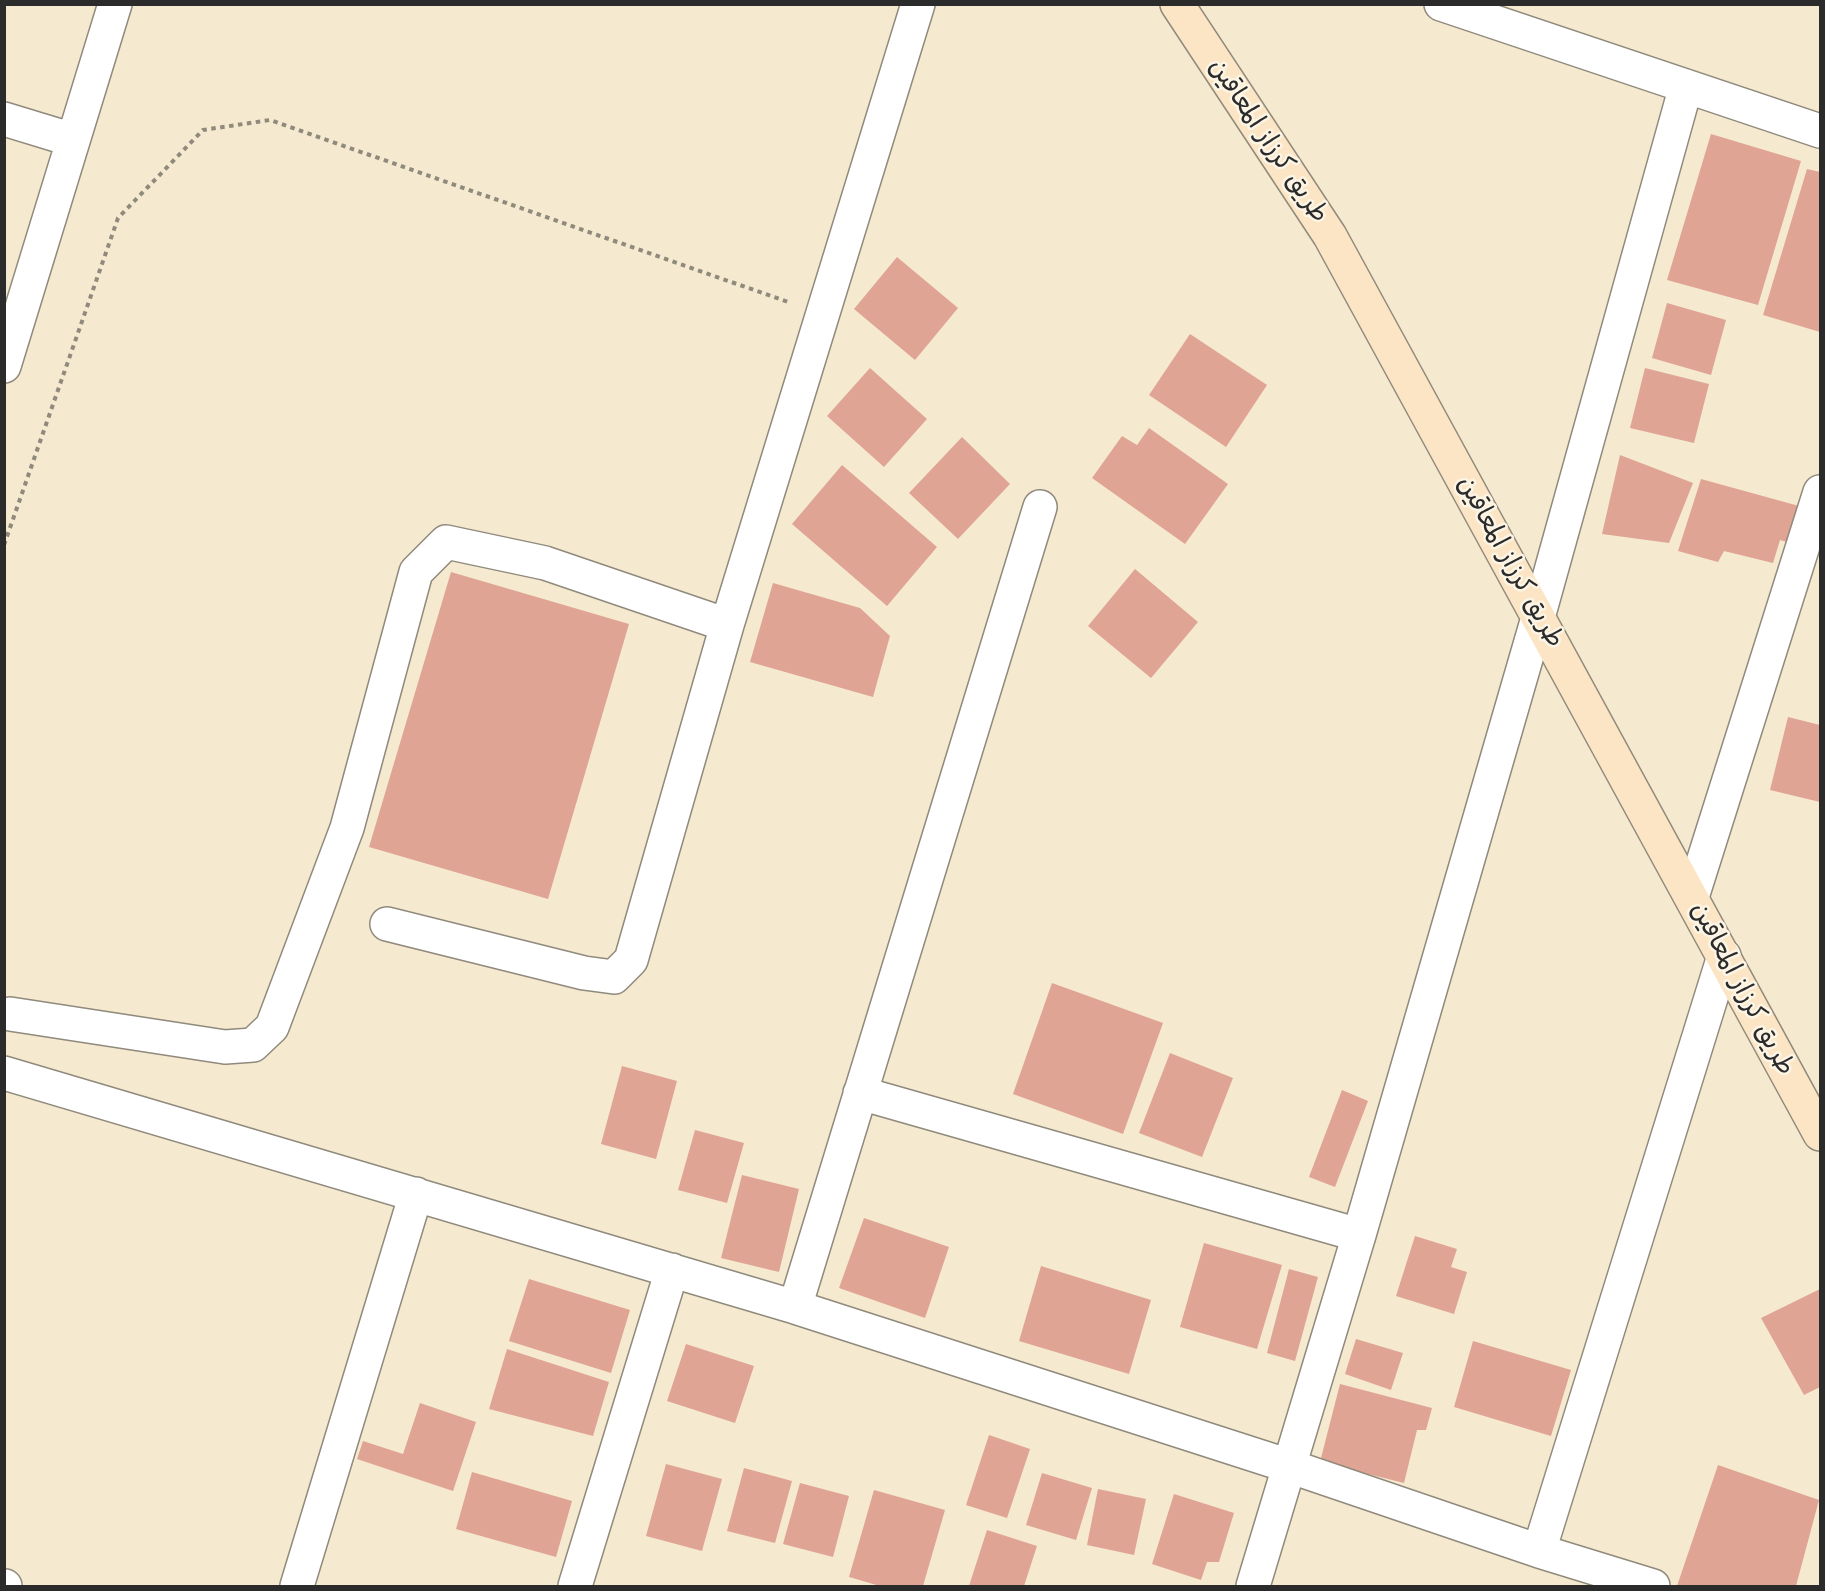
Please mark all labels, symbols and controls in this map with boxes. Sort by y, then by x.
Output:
street label: طريق كرزاز المعاقين [1201,53,1335,229]
street label: طريق كرزاز المعاقين [1450,471,1570,653]
street label: طريق كرزاز المعاقين [1683,897,1801,1081]

